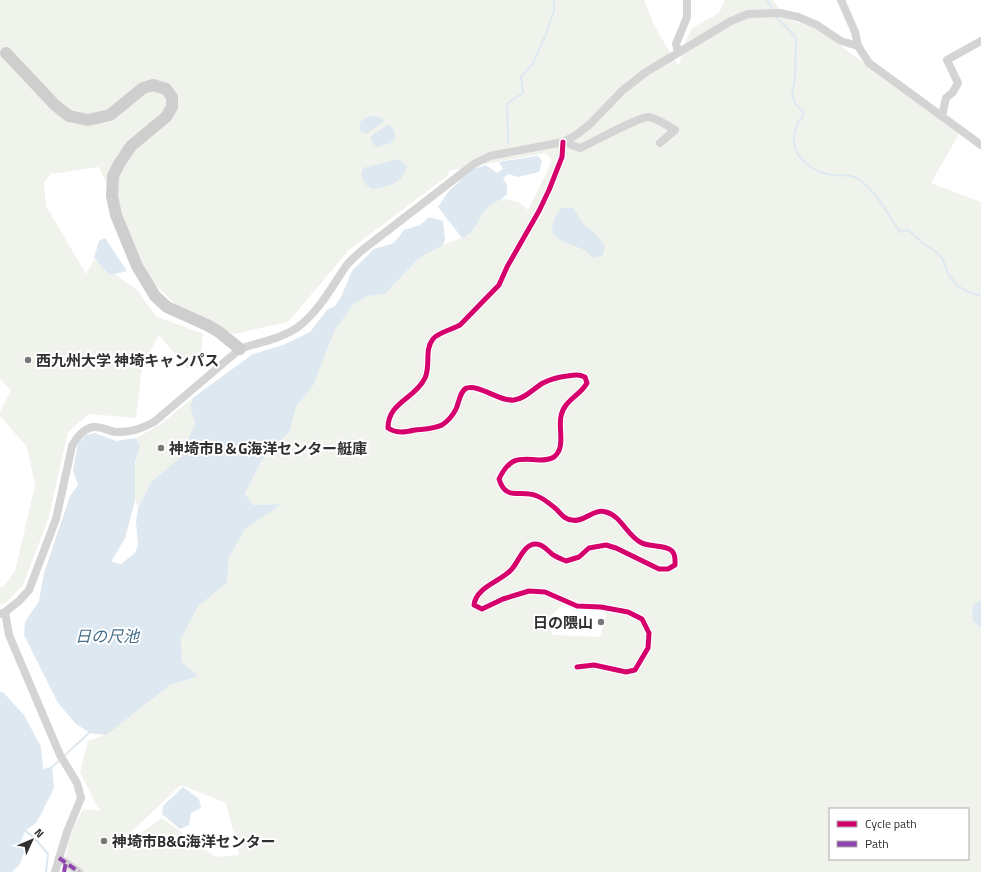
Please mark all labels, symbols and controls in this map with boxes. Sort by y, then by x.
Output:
place label: 西九州大学 神埼キャンパス [36,349,219,372]
marker: 西九州大学 神埼キャンパス [23,355,33,365]
place label: 神埼市B＆G海洋センター艇庫 [168,437,367,460]
marker: 神埼市B＆G海洋センター艇庫 [156,443,166,453]
place label: 日の隈山 [533,611,593,634]
marker: 日の隈山 [596,617,606,627]
water label: 日の尺池 [75,624,141,648]
legend [829,808,969,860]
text: Cycle path [865,814,917,833]
north arrow [12,820,52,860]
text: N [31,825,48,841]
place label: 神埼市B&G海洋センター [111,830,276,853]
text: Path [865,834,889,853]
marker: 神埼市B&G海洋センター [99,836,109,846]

